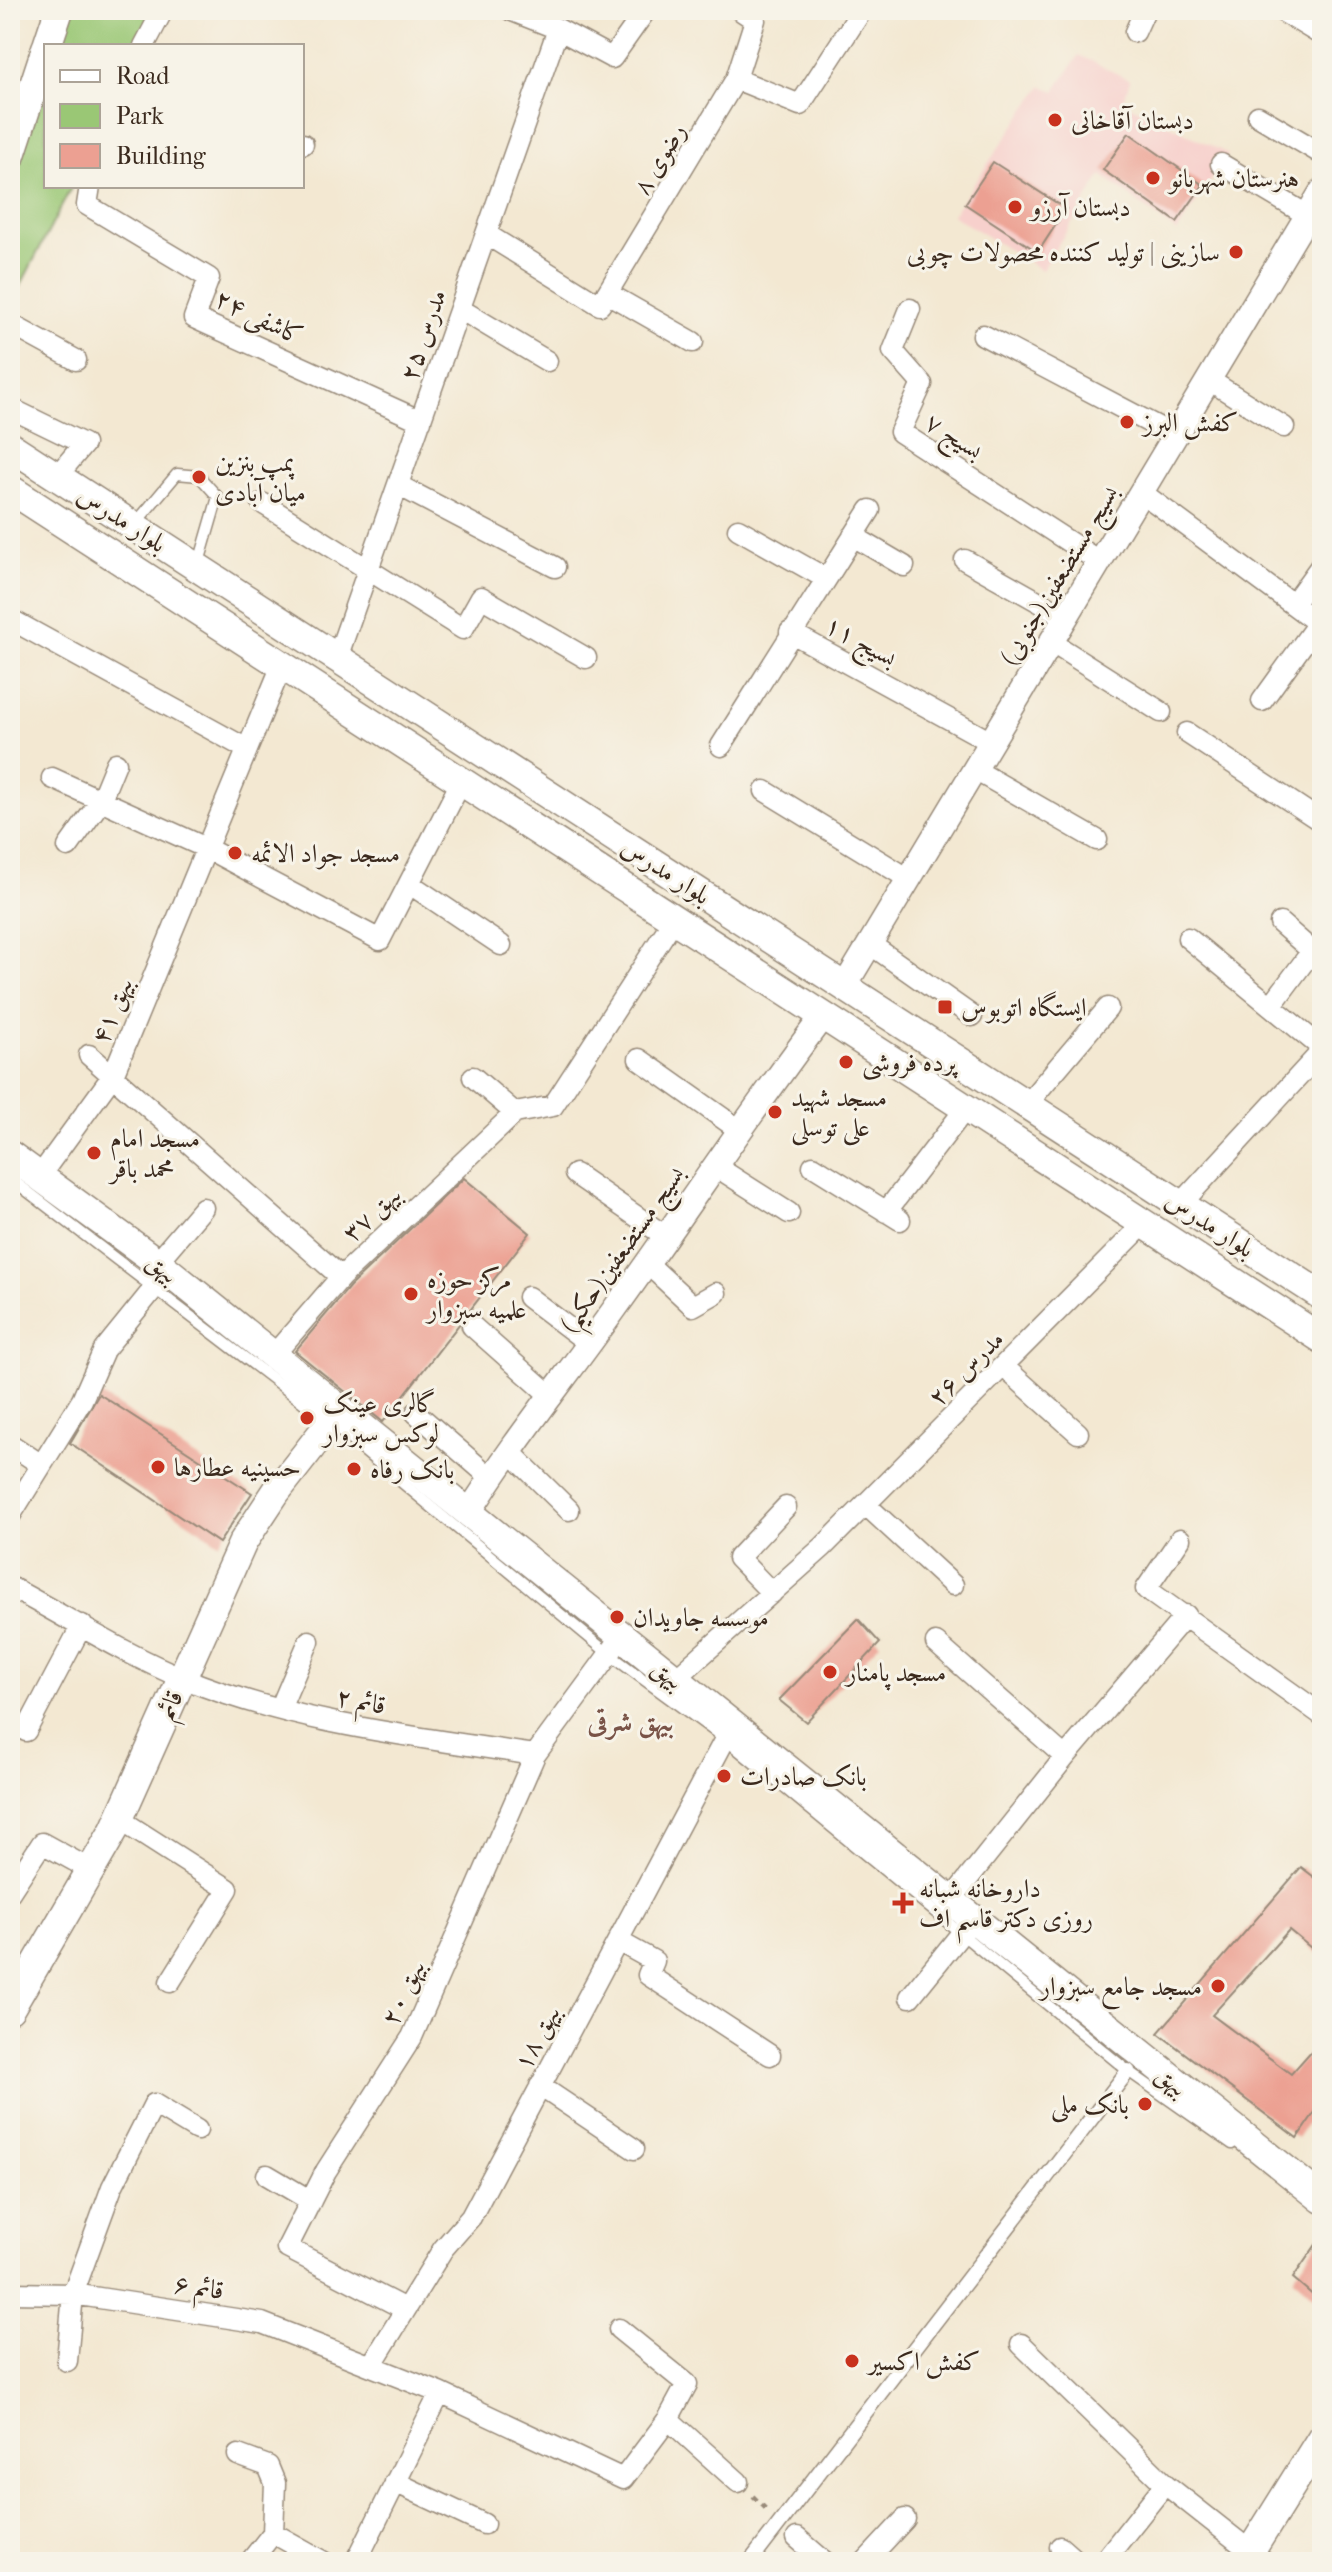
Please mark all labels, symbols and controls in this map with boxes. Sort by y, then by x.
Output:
legend [44,44,304,188]
text: Road [116,62,170,90]
text: Park [116,102,164,130]
place label: دبستان آقاخانی [1071,105,1194,136]
marker: دبستان آقاخانی [1046,111,1064,129]
street label: رضوی ۸ [626,118,693,201]
text: Building [116,142,207,170]
place label: هنرستان شهربانو [1166,163,1299,195]
marker: هنرستان شهربانو [1144,169,1162,187]
place label: دبستان آرزو [1028,192,1131,223]
marker: دبستان آرزو [1006,198,1024,216]
place label: سازینی | تولید کننده محصولات چوبی [907,237,1220,271]
marker: سازینی | تولید کننده محصولات چوبی [1227,243,1245,261]
street label: کاشفی ۲۴ [208,282,308,354]
street label: مدرس ۲۵ [393,285,453,385]
street label: بسیج ۷ [915,406,989,473]
place label: کفش البرز [1140,407,1238,440]
marker: کفش البرز [1118,413,1136,431]
place label: پمپ بنزین میان آبادی [215,447,306,508]
marker: پمپ بنزین میان آبادی [190,468,208,486]
street label: بلوار مدرس [72,479,172,559]
street label: بسیج مستضعفین(جنوبی) [993,479,1132,675]
street label: بسیج ۱۱ [816,609,903,680]
street label: بلوار مدرس [616,831,716,911]
place label: مسجد جواد الائمه [251,838,400,870]
marker: مسجد جواد الائمه [226,844,244,862]
street label: بیهق ۴۱ [85,972,140,1049]
place label: ایستگاه اتوبوس [961,991,1087,1024]
marker: ایستگاه اتوبوس [936,998,954,1016]
place label: پرده فروشی [862,1047,959,1081]
marker: پرده فروشی [837,1053,855,1071]
place label: مسجد شهید علی توسلی [791,1082,887,1146]
marker: مسجد شهید علی توسلی [766,1103,784,1121]
place label: مسجد امام محمد باقر [107,1123,200,1185]
marker: مسجد امام محمد باقر [85,1144,103,1162]
street label: بسیج مستضعفین(حکیم) [553,1160,699,1344]
street label: بیهق ۳۷ [336,1178,409,1249]
street label: بلوار مدرس [1160,1184,1260,1264]
street label: بیهق [140,1245,186,1291]
place label: مرکز حوزه علمیه سبزوار [424,1264,527,1325]
marker: مرکز حوزه علمیه سبزوار [402,1285,420,1303]
street label: مدرس ۲۶ [922,1324,1010,1412]
place label: گالری عینک لوکس سبزوار [320,1388,439,1451]
marker: گالری عینک لوکس سبزوار [298,1409,316,1427]
place label: حسینیه عطارها [174,1452,301,1483]
place label: بانک رفاه [370,1454,454,1485]
marker: حسینیه عطارها [149,1458,167,1476]
marker: بانک رفاه [345,1460,363,1478]
place label: موسسه جاویدان [633,1602,769,1634]
marker: موسسه جاویدان [608,1608,626,1626]
street label: بیهق [645,1651,691,1697]
place label: مسجد پامنار [843,1657,946,1691]
marker: مسجد پامنار [821,1663,839,1681]
street label: قائم ۲ [332,1681,388,1728]
street label: قائم [150,1685,196,1727]
district label: بیهق شرقی [586,1705,675,1740]
place label: بانک صادرات [740,1761,867,1792]
marker: بانک صادرات [715,1767,733,1785]
place label: داروخانه شبانه روزی دکتر قاسم اف [919,1873,1093,1944]
marker: داروخانه شبانه روزی دکتر قاسم اف [894,1894,912,1912]
street label: بیهق ۲۰ [374,1954,433,2031]
place label: مسجد جامع سبزوار [1037,1971,1202,2010]
marker: مسجد جامع سبزوار [1209,1977,1227,1995]
street label: بیهق ۱۸ [507,1999,568,2076]
street label: بیهق [1149,2058,1195,2104]
place label: بانک ملی [1051,2089,1129,2123]
marker: بانک ملی [1136,2095,1154,2113]
street label: قائم ۶ [171,2268,226,2313]
place label: کفش اکسیر [865,2346,980,2379]
marker: کفش اکسیر [843,2352,861,2370]

